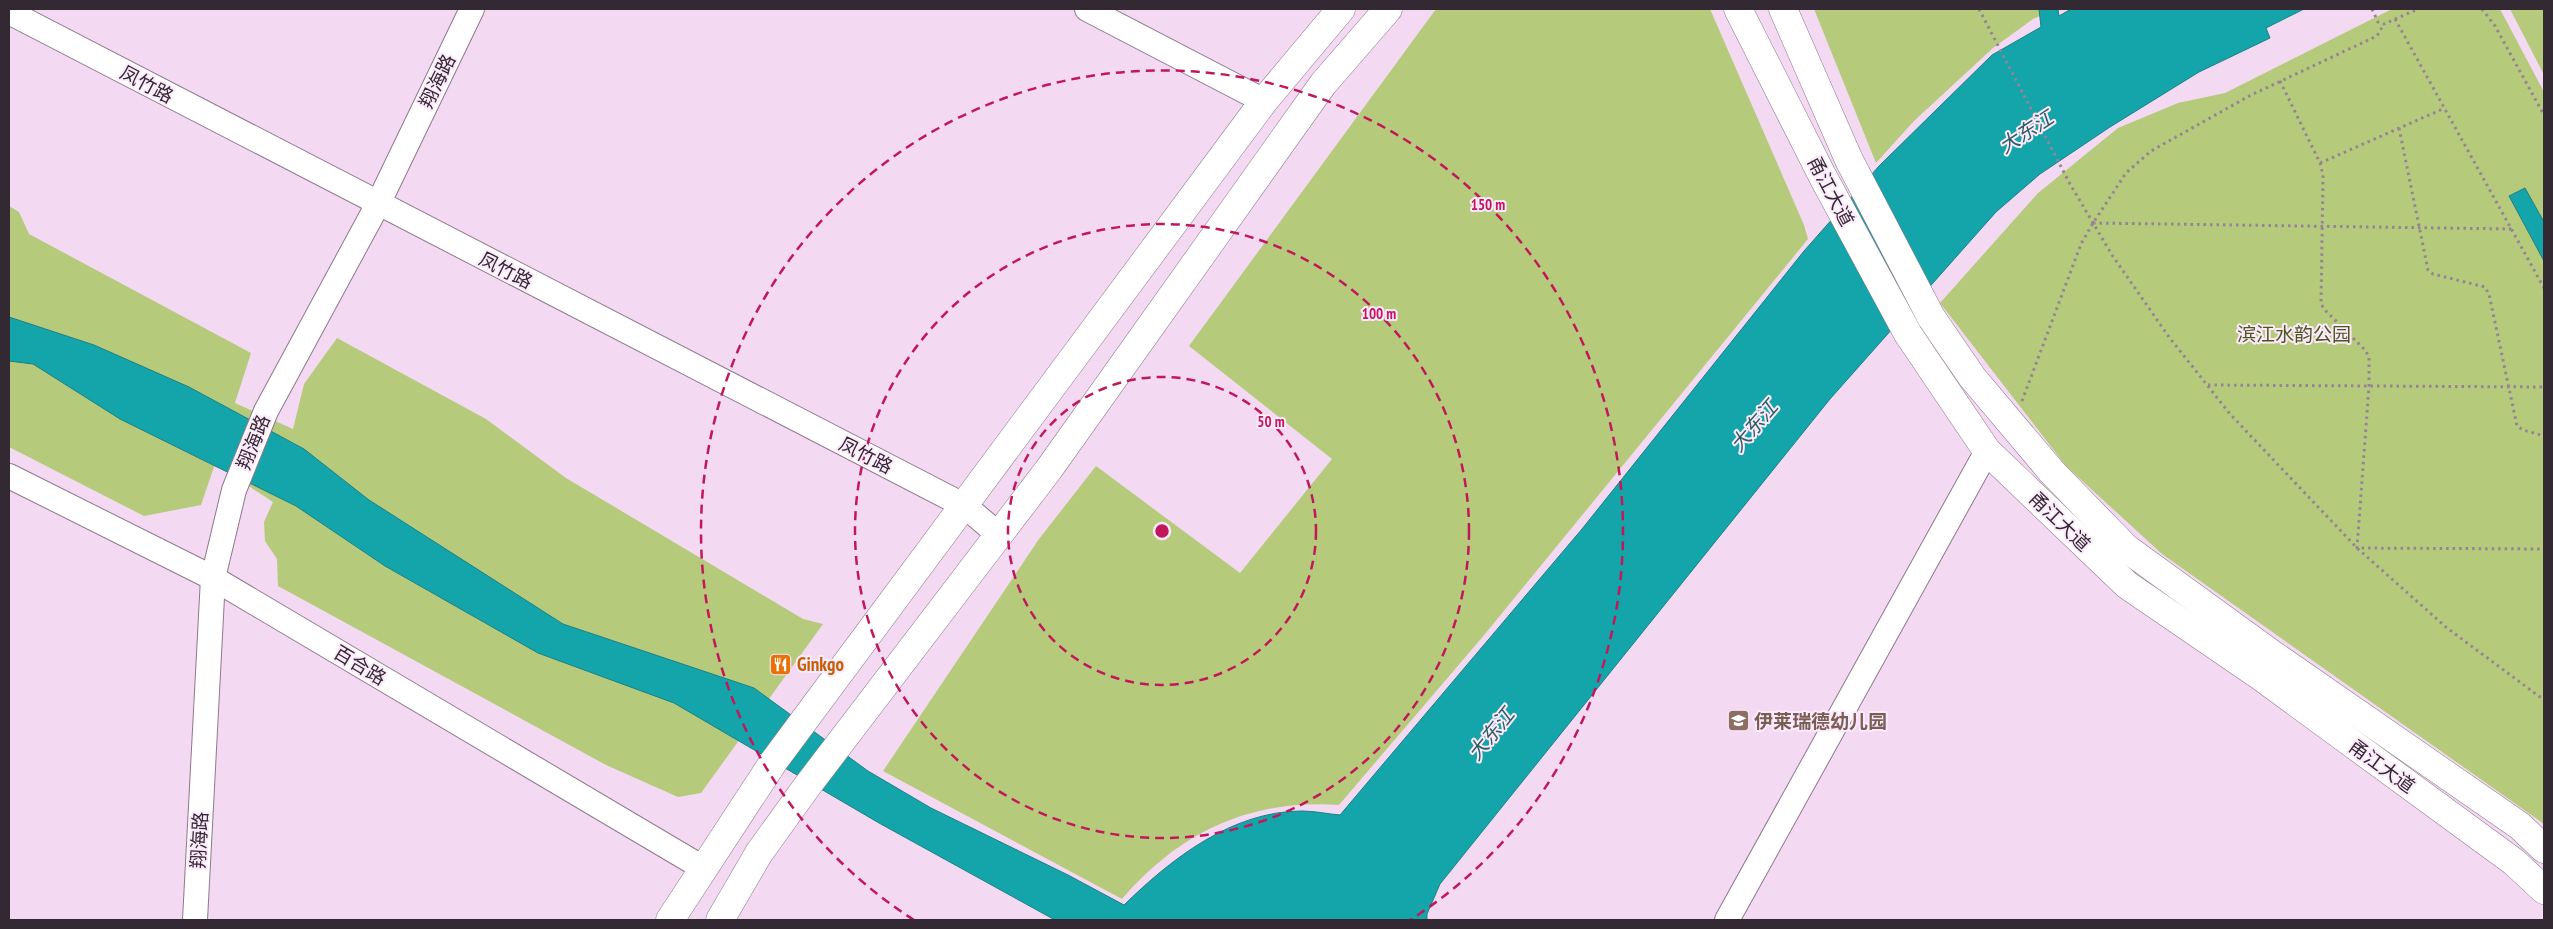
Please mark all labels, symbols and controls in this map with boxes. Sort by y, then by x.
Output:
street label: 翔海路 [414,50,460,112]
street label: 凤竹路 [116,60,178,108]
water label: 大东江 [1994,104,2060,159]
street label: 甬江大道 [1803,152,1859,230]
text: 150 m [1471,195,1505,214]
street label: 凤竹路 [475,246,537,294]
text: 100 m [1362,304,1396,323]
park label: 滨江水韵公园 [2237,322,2351,346]
water label: 大东江 [1725,393,1785,457]
street label: 翔海路 [231,411,275,473]
text: 50 m [1257,412,1285,431]
street label: 凤竹路 [835,431,897,479]
street label: 甬江大道 [2024,486,2096,556]
centre of rings [1153,522,1171,540]
street label: 百合路 [329,640,391,690]
restaurant icon: Ginkgo [769,652,793,676]
place label: Ginkgo [797,652,844,676]
water label: 大东江 [1462,701,1521,765]
school or university icon: 伊莱瑞德幼儿园 [1726,709,1750,733]
place label: 伊莱瑞德幼儿园 [1754,709,1887,733]
street label: 甬江大道 [2344,734,2420,798]
street label: 翔海路 [186,811,212,869]

